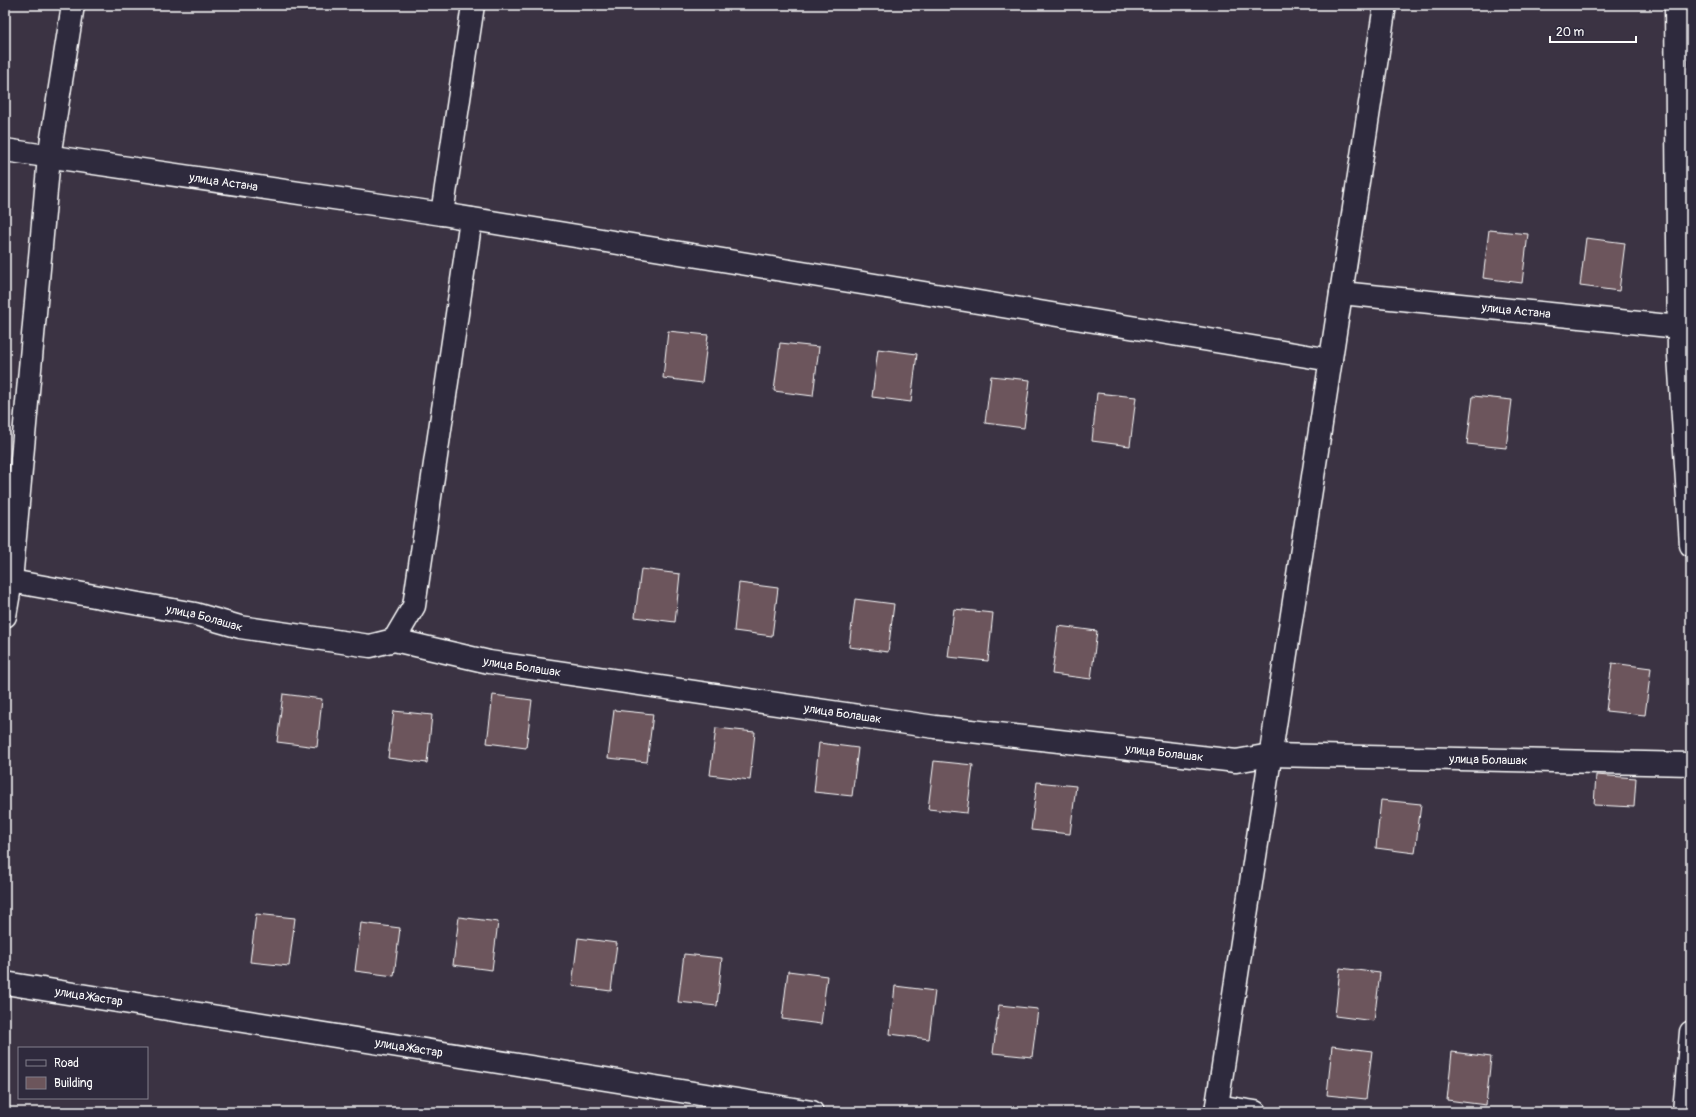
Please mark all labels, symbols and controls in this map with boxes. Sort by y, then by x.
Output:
scale bar [1550,18,1636,44]
text: 20 m [1556,25,1585,40]
street label: улица Астана [187,169,259,195]
street label: улица Астана [1480,300,1552,322]
street label: улица Болашак [164,601,244,635]
street label: улица Болашак [481,653,562,680]
street label: улица Болашак [802,700,883,727]
street label: улица Болашак [1124,741,1204,765]
street label: улица Болашак [1448,751,1528,768]
street label: улица Жастар [53,983,124,1009]
street label: улица Жастар [373,1035,444,1060]
legend [18,1047,148,1099]
text: Road [54,1056,79,1071]
text: Building [54,1076,93,1091]

